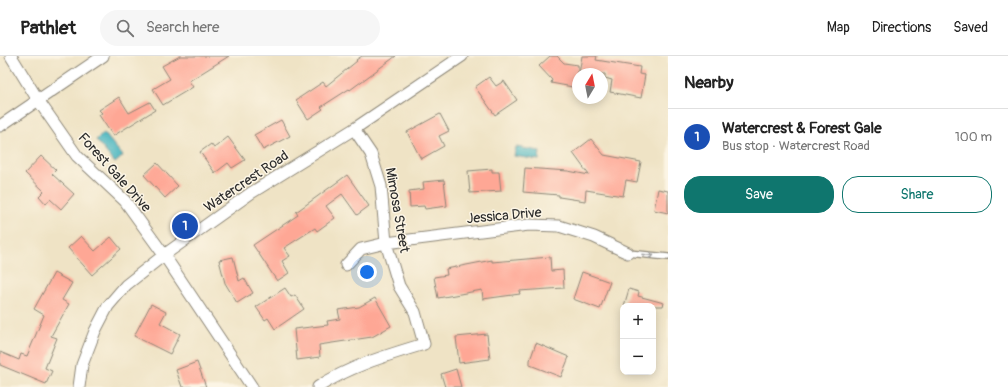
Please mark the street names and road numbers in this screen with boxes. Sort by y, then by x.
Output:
street label: Forest Gale Drive [75,129,155,216]
street label: Watercrest Road [201,147,292,216]
street label: Mimosa Street [382,166,413,254]
street label: Jessica Drive [466,204,542,227]

